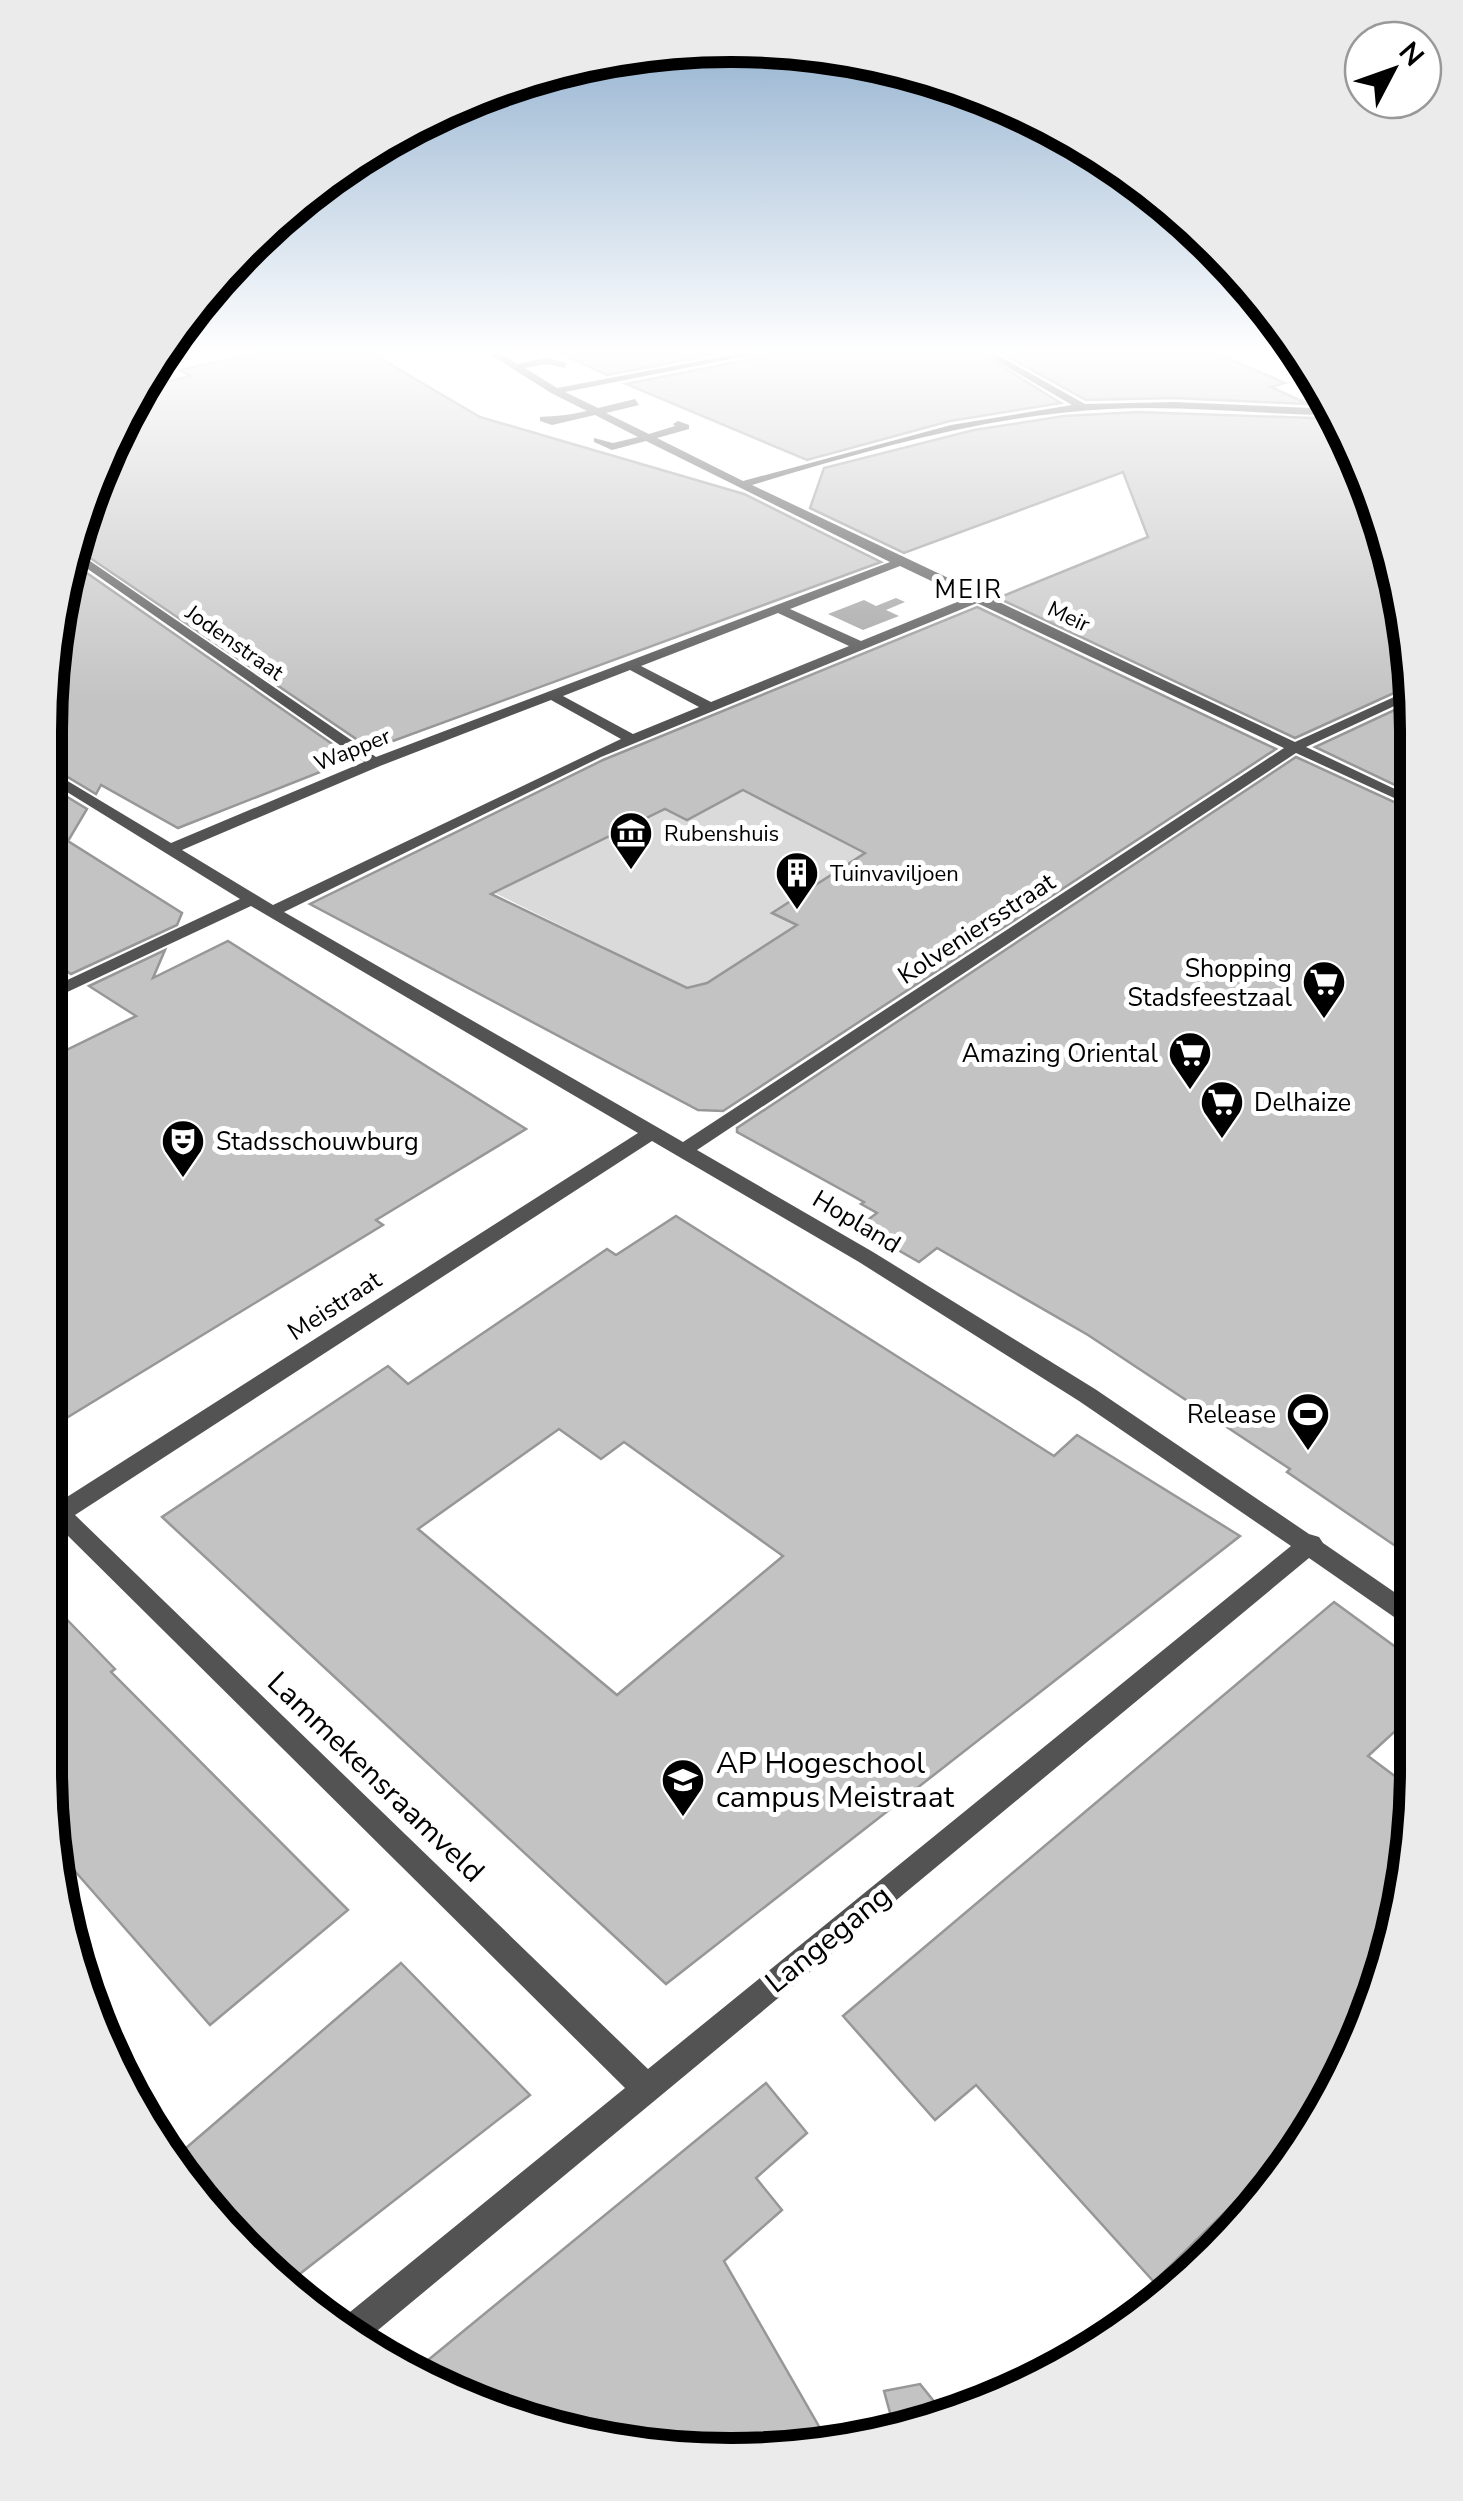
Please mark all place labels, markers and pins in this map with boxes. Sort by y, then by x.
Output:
museum icon: Rubenshuis [608,810,654,871]
place label: Rubenshuis [664,819,779,849]
building icon: Tuinvaviljoen [774,850,820,911]
place label: Tuinvaviljoen [830,859,959,889]
place label: Shopping Stadsfeestzaal [1127,952,1293,1015]
supermarket icon: Shopping Stadsfeestzaal [1301,959,1347,1020]
supermarket icon: Amazing Oriental [1167,1030,1213,1091]
place label: Amazing Oriental [962,1037,1159,1071]
supermarket icon: Delhaize [1199,1079,1245,1140]
place label: Delhaize [1254,1086,1351,1120]
theatre icon: Stadsschouwburg [160,1118,206,1179]
place label: Stadsschouwburg [216,1125,419,1159]
sports icon: Release [1285,1391,1331,1452]
place label: Release [1187,1398,1276,1432]
place label: AP Hogeschool campus Meistraat [716,1743,955,1818]
school or university icon: AP Hogeschool campus Meistraat [660,1757,706,1818]

